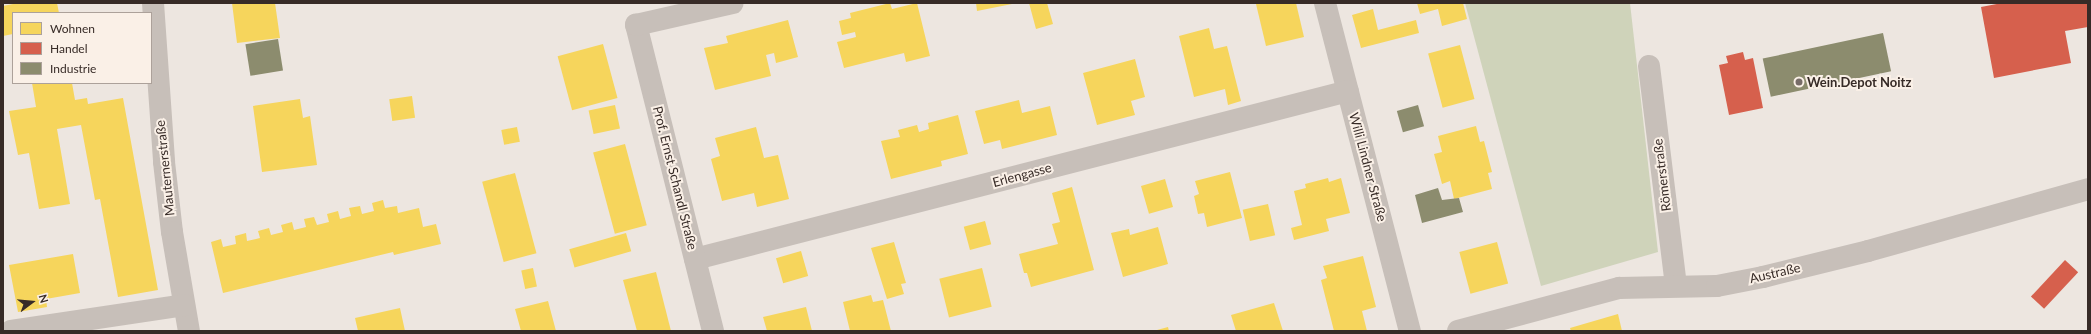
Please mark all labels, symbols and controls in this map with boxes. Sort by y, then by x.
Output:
legend [12,12,152,84]
text: Wohnen [50,21,95,36]
text: Handel [50,41,88,56]
text: Industrie [50,61,96,76]
place label: Wein.Depot Noitz [1807,74,1911,90]
marker: Wein.Depot Noitz [1794,77,1804,87]
street label: Prof. Ernst Schandl Straße [650,104,700,252]
street label: Willi Lindner Straße [1346,111,1390,223]
street label: Mauternerstraße [152,119,178,217]
street label: Römerstraße [1650,138,1674,212]
street label: Erlengasse [991,160,1053,190]
street label: Austraße [1748,260,1802,286]
north arrow [12,282,52,322]
text: N [37,293,51,304]

